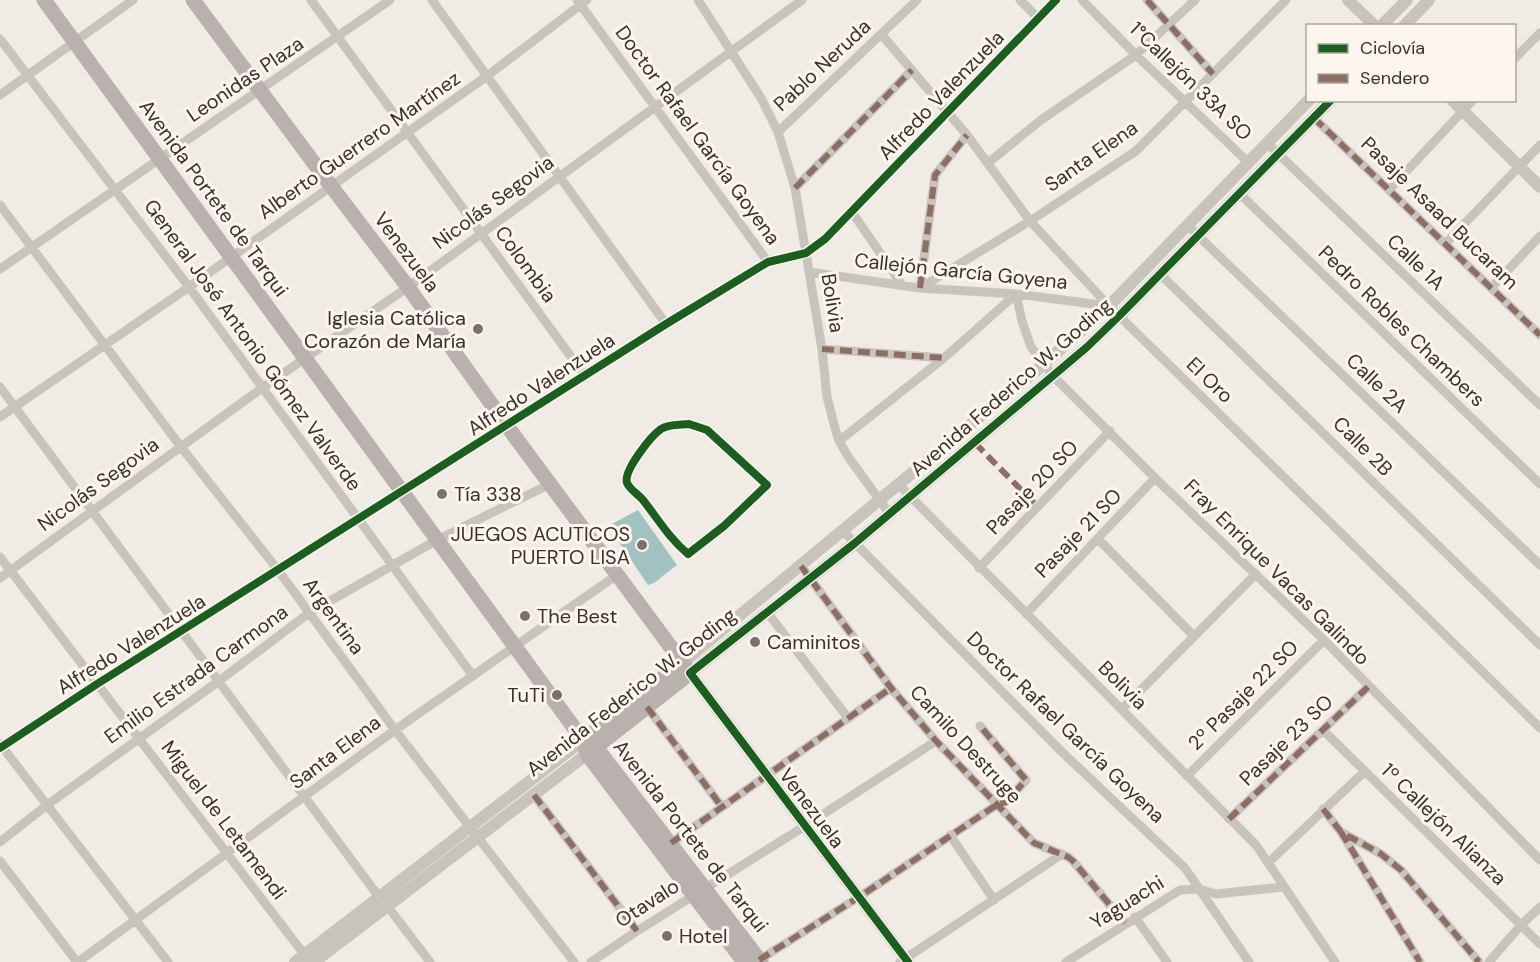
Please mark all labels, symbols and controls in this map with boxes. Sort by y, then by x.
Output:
street label: Pablo Neruda [768,13,876,117]
street label: 1°Callejón 33A SO [1124,16,1258,146]
street label: Doctor Rafael García Goyena [610,20,786,250]
legend [1306,24,1516,102]
street label: Alfredo Valenzuela [872,25,1010,165]
street label: Leonidas Plaza [182,30,308,128]
text: Ciclovía [1360,36,1425,60]
street label: Alberto Guerrero Martínez [253,65,465,225]
text: Sendero [1360,66,1430,90]
street label: Avenida Portete de Tarqui [134,94,294,302]
street label: Santa Elena [1040,115,1142,197]
street label: Pasaje Asaad Bucaram [1356,131,1524,295]
street label: Nicolás Segovia [427,149,559,255]
street label: General José Antonio Gómez Valverde [138,194,368,496]
street label: Venezuela [368,207,446,297]
street label: Colombia [489,221,563,307]
street label: Calle 1A [1382,228,1450,296]
street label: Pedro Robles Chambers [1313,240,1491,412]
street label: Callejón García Goyena [853,247,1069,295]
street label: Bolivia [816,272,850,334]
street label: Avenida Federico W. Goding [905,292,1117,482]
place label: Iglesia Católica Corazón de María [304,305,466,354]
marker: Iglesia Católica Corazón de María [471,322,485,336]
street label: Alfredo Valenzuela [462,327,620,441]
street label: Calle 2A [1341,347,1413,419]
street label: El Oro [1181,351,1239,409]
street label: Calle 2B [1328,411,1398,481]
street label: Nicolás Segovia [32,431,164,537]
street label: Pasaje 20 SO [980,434,1084,540]
street label: Fray Enrique Vacas Galindo [1178,473,1376,671]
place label: Tía 338 [454,481,522,507]
street label: Pasaje 21 SO [1029,483,1127,583]
marker: Tía 338 [435,487,449,501]
place label: JUEGOS ACUTICOS PUERTO LISA [451,521,630,570]
marker: JUEGOS ACUTICOS PUERTO LISA [635,538,649,552]
street label: Argentina [297,572,371,660]
street label: Alfredo Valenzuela [52,588,210,700]
street label: Emilio Estrada Carmona [99,599,293,749]
street label: Avenida Federico W. Goding [521,602,741,782]
place label: The Best [537,603,617,629]
marker: The Best [518,609,532,623]
street label: Doctor Rafael García Goyena [962,626,1170,828]
place label: Caminitos [767,629,861,655]
street label: 2º Pasaje 22 SO [1182,634,1304,756]
marker: Caminitos [748,635,762,649]
street label: Bolivia [1093,655,1153,715]
street label: Camilo Destruge [904,679,1028,809]
place label: TuTi [507,682,545,708]
marker: TuTi [550,688,564,702]
street label: Pasaje 23 SO [1234,689,1338,791]
street label: Santa Elena [284,709,386,795]
street label: Avenida Portete de Tarqui [608,734,774,938]
street label: Miguel de Letamendi [156,735,292,905]
street label: 1º Callejón Alianza [1376,757,1512,891]
street label: Venezuela [773,763,851,853]
street label: Yaguachi [1085,869,1169,935]
street label: Otavalo [610,873,684,933]
place label: Hotel [679,923,727,949]
marker: Hotel [660,929,674,943]

